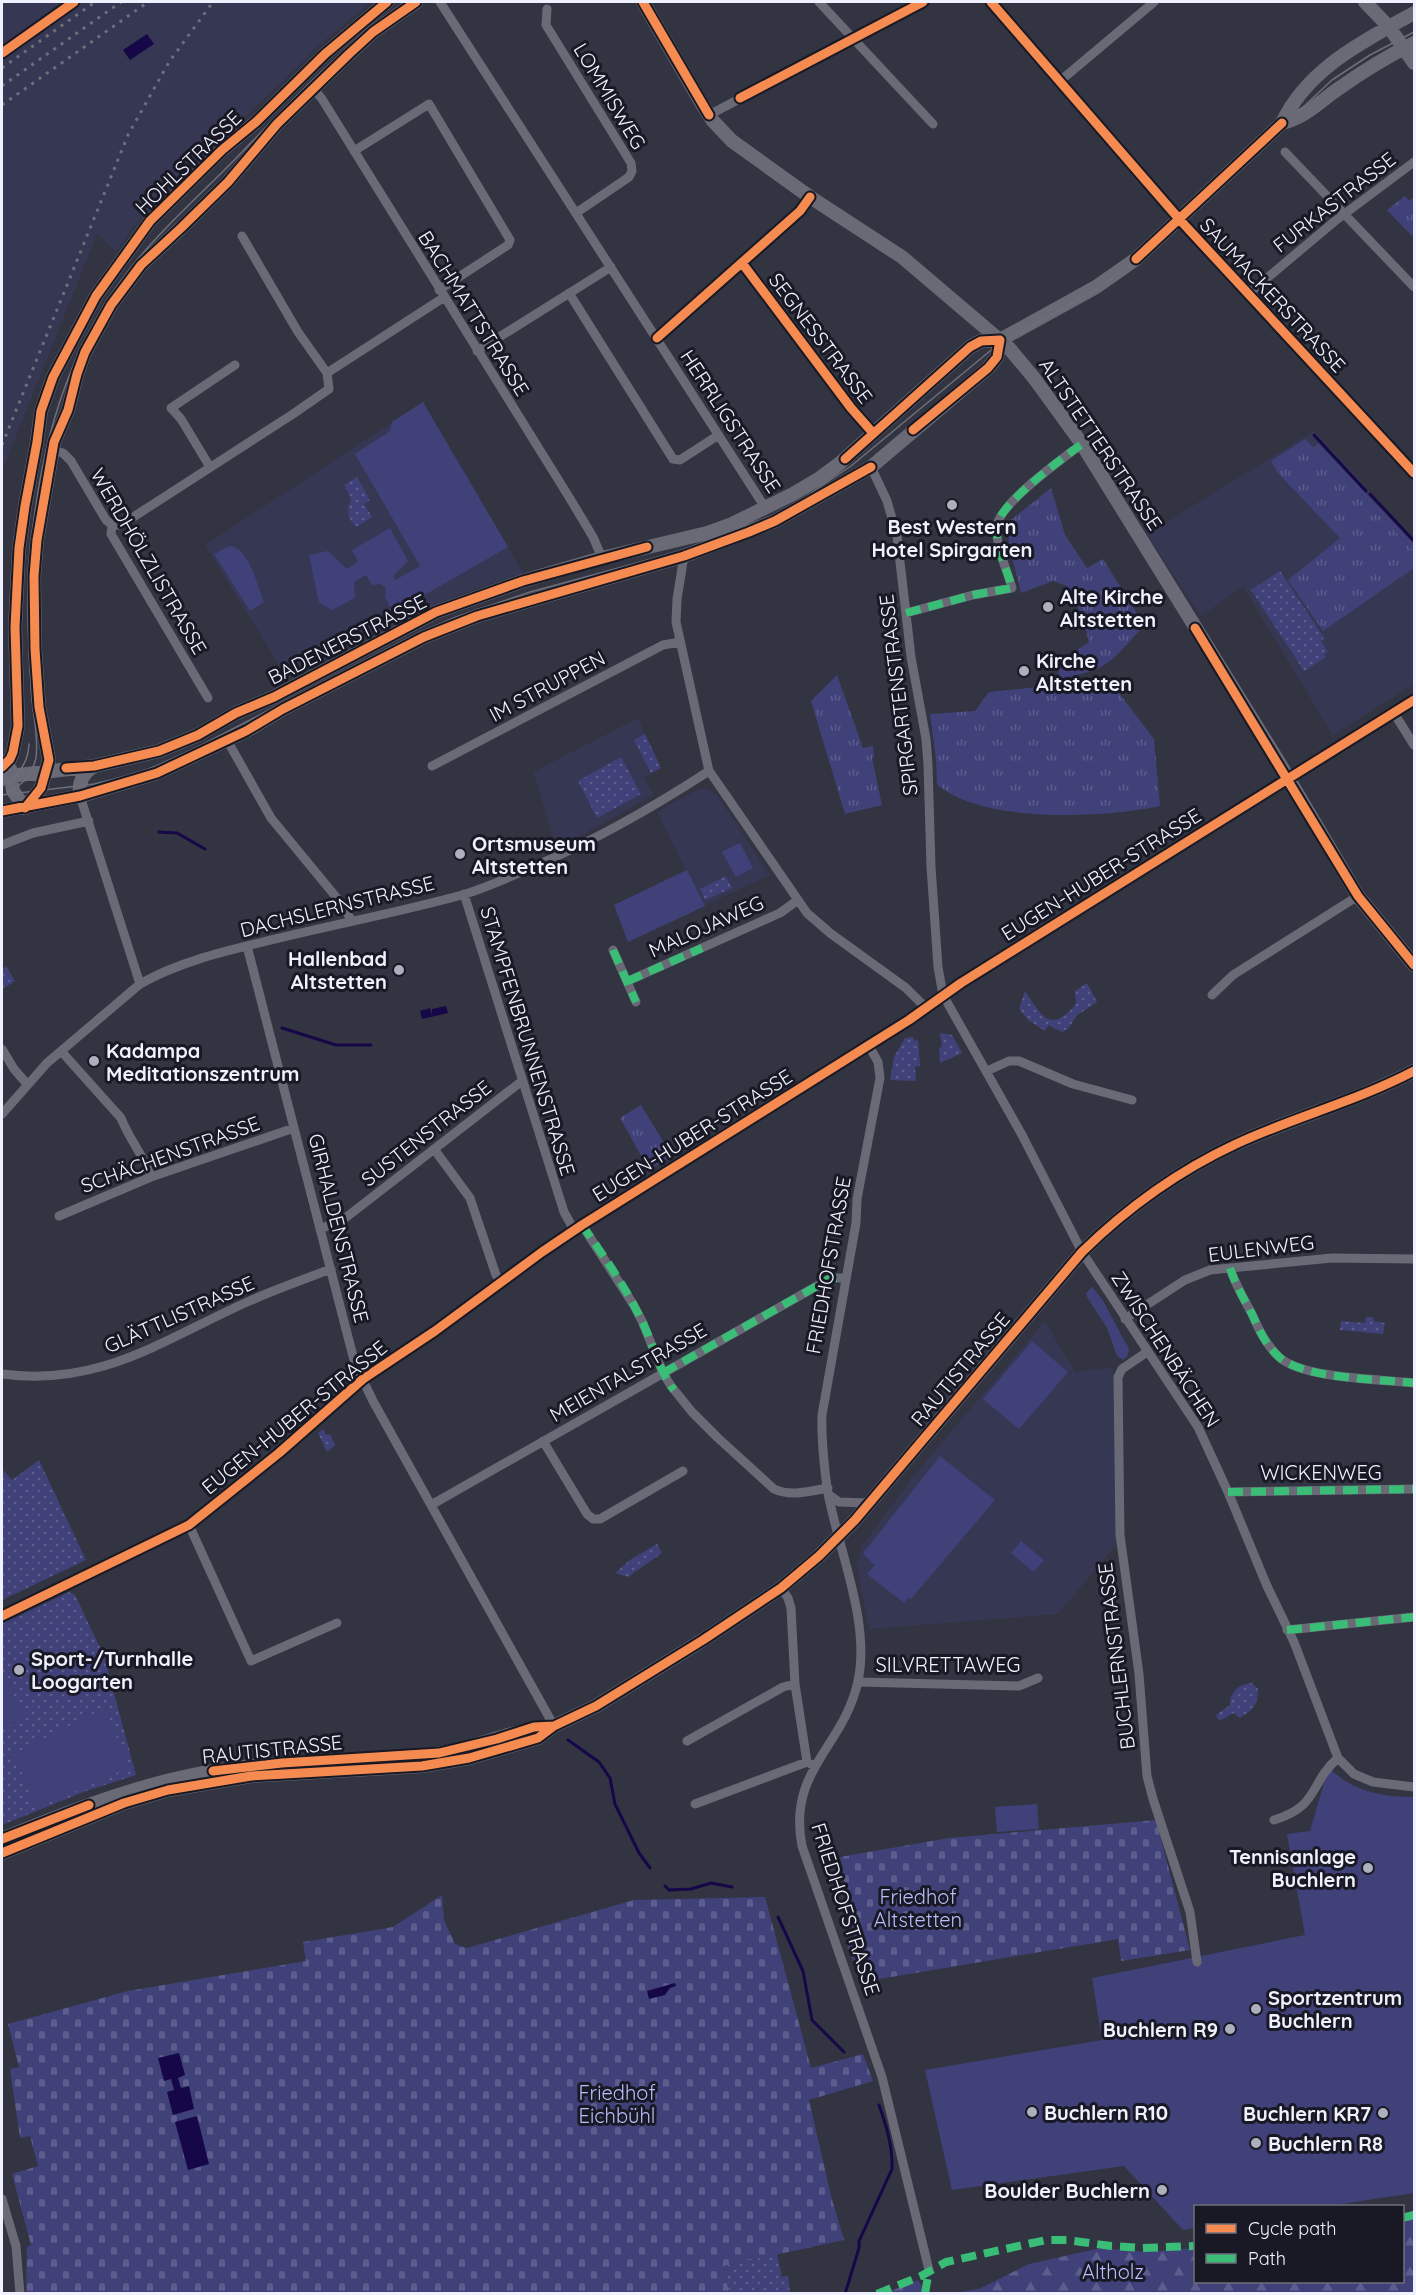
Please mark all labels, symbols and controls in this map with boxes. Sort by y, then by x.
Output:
street label: LOMMISWEG [568,38,652,154]
street label: HOHLSTRASSE [130,105,246,219]
street label: FURKASTRASSE [1268,146,1400,258]
street label: SAUMACKERSTRASSE [1195,212,1351,378]
street label: BACHMATTSTRASSE [413,226,535,400]
street label: SEGNESSTRASSE [764,268,878,408]
street label: HERRLIGSTRASSE [675,345,787,497]
street label: ALTSTETTERSTRASSE [1034,353,1168,535]
street label: WERDHÖLZLISTRASSE [85,463,213,659]
marker: Best Western Hotel Spirgarten [945,498,959,512]
place label: Best Western Hotel Spirgarten [871,514,1033,562]
place label: Alte Kirche Altstetten [1060,584,1164,632]
street label: BADENERSTRASSE [264,588,430,690]
street label: SPIRGARTENSTRASSE [873,593,923,797]
marker: Alte Kirche Altstetten [1041,600,1055,614]
street label: IM STRUPPEN [485,645,609,727]
place label: Kirche Altstetten [1036,648,1132,696]
marker: Kirche Altstetten [1017,664,1031,678]
street label: EUGEN-HUBER-STRASSE [996,802,1206,946]
place label: Ortsmuseum Altstetten [472,831,596,879]
marker: Ortsmuseum Altstetten [453,847,467,861]
street label: DACHSLERNSTRASSE [237,870,437,942]
street label: MALOJAWEG [645,890,767,962]
street label: STAMPFENBRUNNENSTRASSE [475,903,581,1179]
place label: Hallenbad Altstetten [288,946,387,994]
marker: Hallenbad Altstetten [392,963,406,977]
place label: Kadampa Meditationszentrum [106,1038,299,1086]
marker: Kadampa Meditationszentrum [87,1054,101,1068]
street label: EUGEN-HUBER-STRASSE [587,1063,797,1207]
street label: SUSTENSTRASSE [356,1074,496,1192]
street label: SCHÄCHENSTRASSE [77,1110,263,1198]
street label: GIRHALDENSTRASSE [303,1131,375,1325]
street label: FRIEDHOFSTRASSE [800,1174,856,1356]
street label: EULENWEG [1206,1229,1316,1267]
street label: ZWISCHENBÄCHEN [1106,1266,1226,1432]
street label: GLÄTTLISTRASSE [100,1270,258,1358]
street label: RAUTISTRASSE [905,1307,1015,1431]
street label: MEIENTALSTRASSE [545,1317,711,1427]
street label: EUGEN-HUBER-STRASSE [196,1335,392,1499]
street label: WICKENWEG [1260,1460,1382,1485]
street label: BUCHLERNSTRASSE [1092,1561,1140,1751]
place label: Sport-/Turnhalle Loogarten [31,1646,193,1694]
street label: SILVRETTAWEG [876,1652,1020,1677]
marker: Sport-/Turnhalle Loogarten [12,1663,26,1677]
street label: RAUTISTRASSE [201,1729,343,1769]
street label: FRIEDHOFSTRASSE [806,1820,886,1998]
place label: Tennisanlage Buchlern [1229,1844,1356,1892]
marker: Tennisanlage Buchlern [1361,1861,1375,1875]
park label: Friedhof Altstetten [874,1884,962,1932]
place label: Sportzentrum Buchlern [1268,1985,1402,2033]
marker: Sportzentrum Buchlern [1249,2002,1263,2016]
place label: Buchlern R9 [1103,2017,1218,2042]
marker: Buchlern R9 [1223,2022,1237,2036]
park label: Friedhof Eichbühl [578,2080,656,2128]
place label: Buchlern R10 [1044,2100,1168,2125]
place label: Buchlern KR7 [1243,2101,1371,2126]
marker: Buchlern R10 [1025,2105,1039,2119]
marker: Buchlern KR7 [1376,2106,1390,2120]
place label: Buchlern R8 [1268,2131,1383,2156]
marker: Buchlern R8 [1249,2136,1263,2150]
place label: Boulder Buchlern [984,2178,1150,2203]
marker: Boulder Buchlern [1155,2183,1169,2197]
legend [1194,2205,1404,2283]
text: Cycle path [1248,2217,1336,2240]
text: Path [1248,2247,1286,2270]
park label: Altholz [1082,2259,1144,2284]

